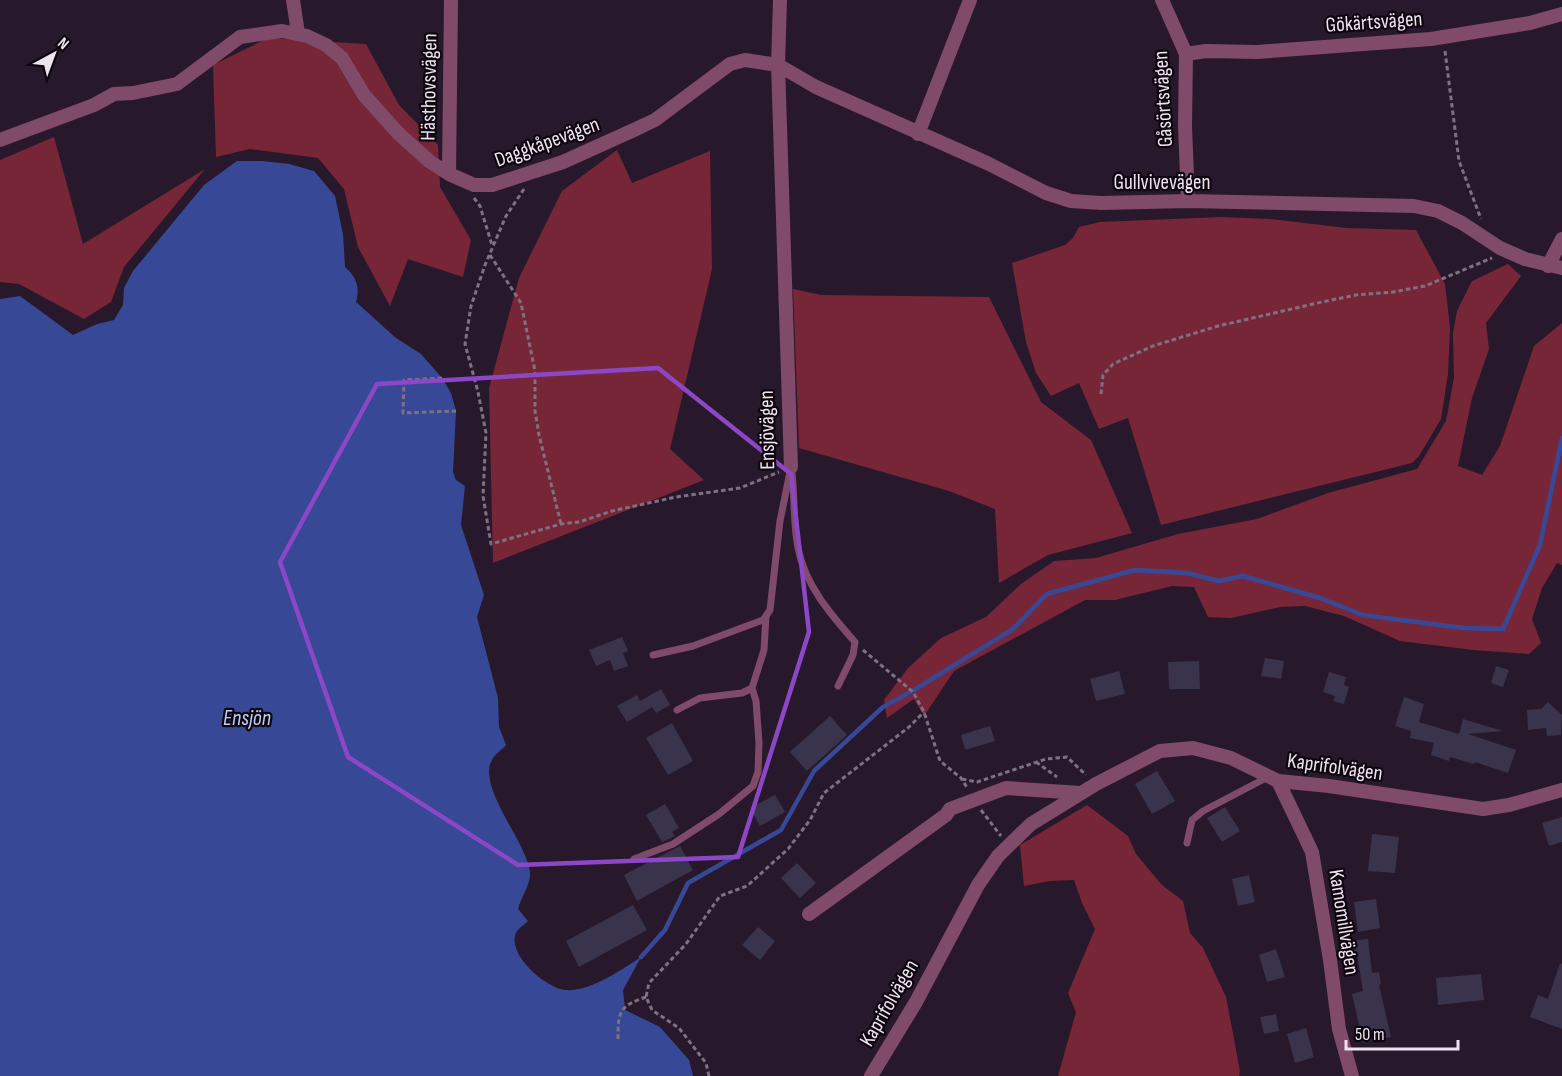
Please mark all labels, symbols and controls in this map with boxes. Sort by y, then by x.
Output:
street label: Gökärtsvägen [1325,6,1423,38]
north arrow [24,24,84,84]
street label: Hästhovsvägen [416,33,442,141]
text: N [53,34,72,54]
street label: Gåsörtsvägen [1148,50,1178,148]
street label: Daggkåpevägen [491,111,603,173]
street label: Gullvivevägen [1113,170,1211,195]
street label: Ensjövägen [754,390,780,470]
water label: Ensjön [223,705,271,732]
street label: Kaprifolvägen [1286,748,1384,786]
street label: Kamomillvägen [1323,867,1365,977]
street label: Kaprifolvägen [854,955,924,1051]
scale bar [1346,1013,1458,1051]
text: 50 m [1355,1024,1385,1045]

